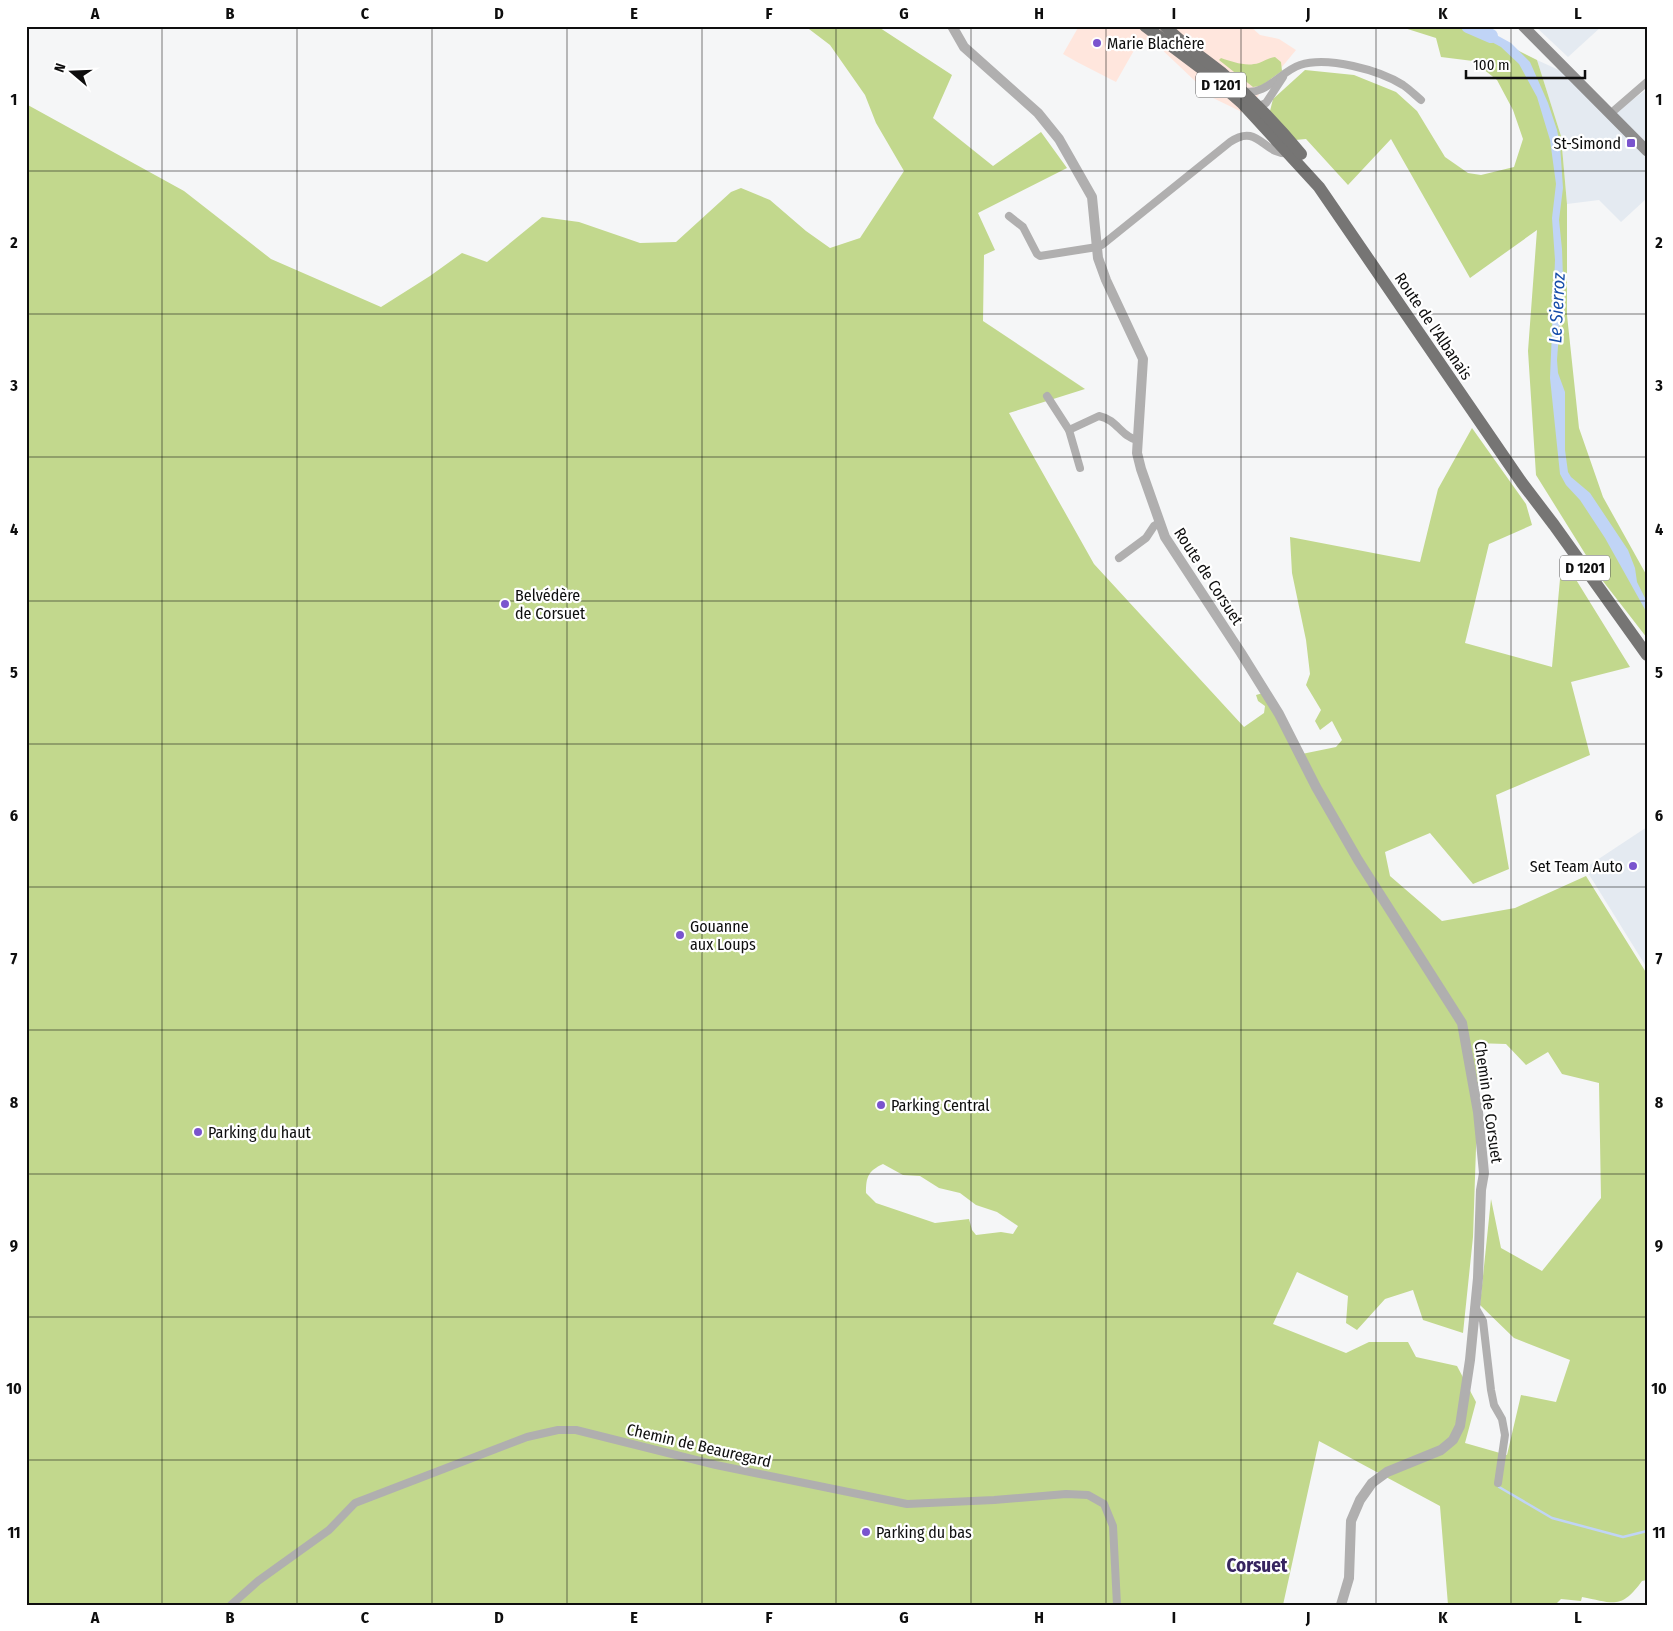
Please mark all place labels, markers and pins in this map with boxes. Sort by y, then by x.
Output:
place label: Marie Blachère [1107,34,1205,53]
marker: Marie Blachère [1091,37,1103,49]
place label: St-Simond [1554,134,1621,153]
marker: St-Simond [1625,137,1637,149]
place label: Belvédère de Corsuet [515,586,586,623]
marker: Belvédère de Corsuet [499,598,511,610]
place label: Set Team Auto [1530,857,1623,876]
marker: Set Team Auto [1627,860,1639,872]
place label: Gouanne aux Loups [690,917,756,954]
marker: Gouanne aux Loups [674,929,686,941]
place label: Parking Central [891,1096,990,1115]
marker: Parking Central [875,1099,887,1111]
place label: Parking du haut [208,1123,312,1142]
marker: Parking du haut [192,1126,204,1138]
place label: Parking du bas [876,1523,972,1542]
marker: Parking du bas [860,1526,872,1538]

